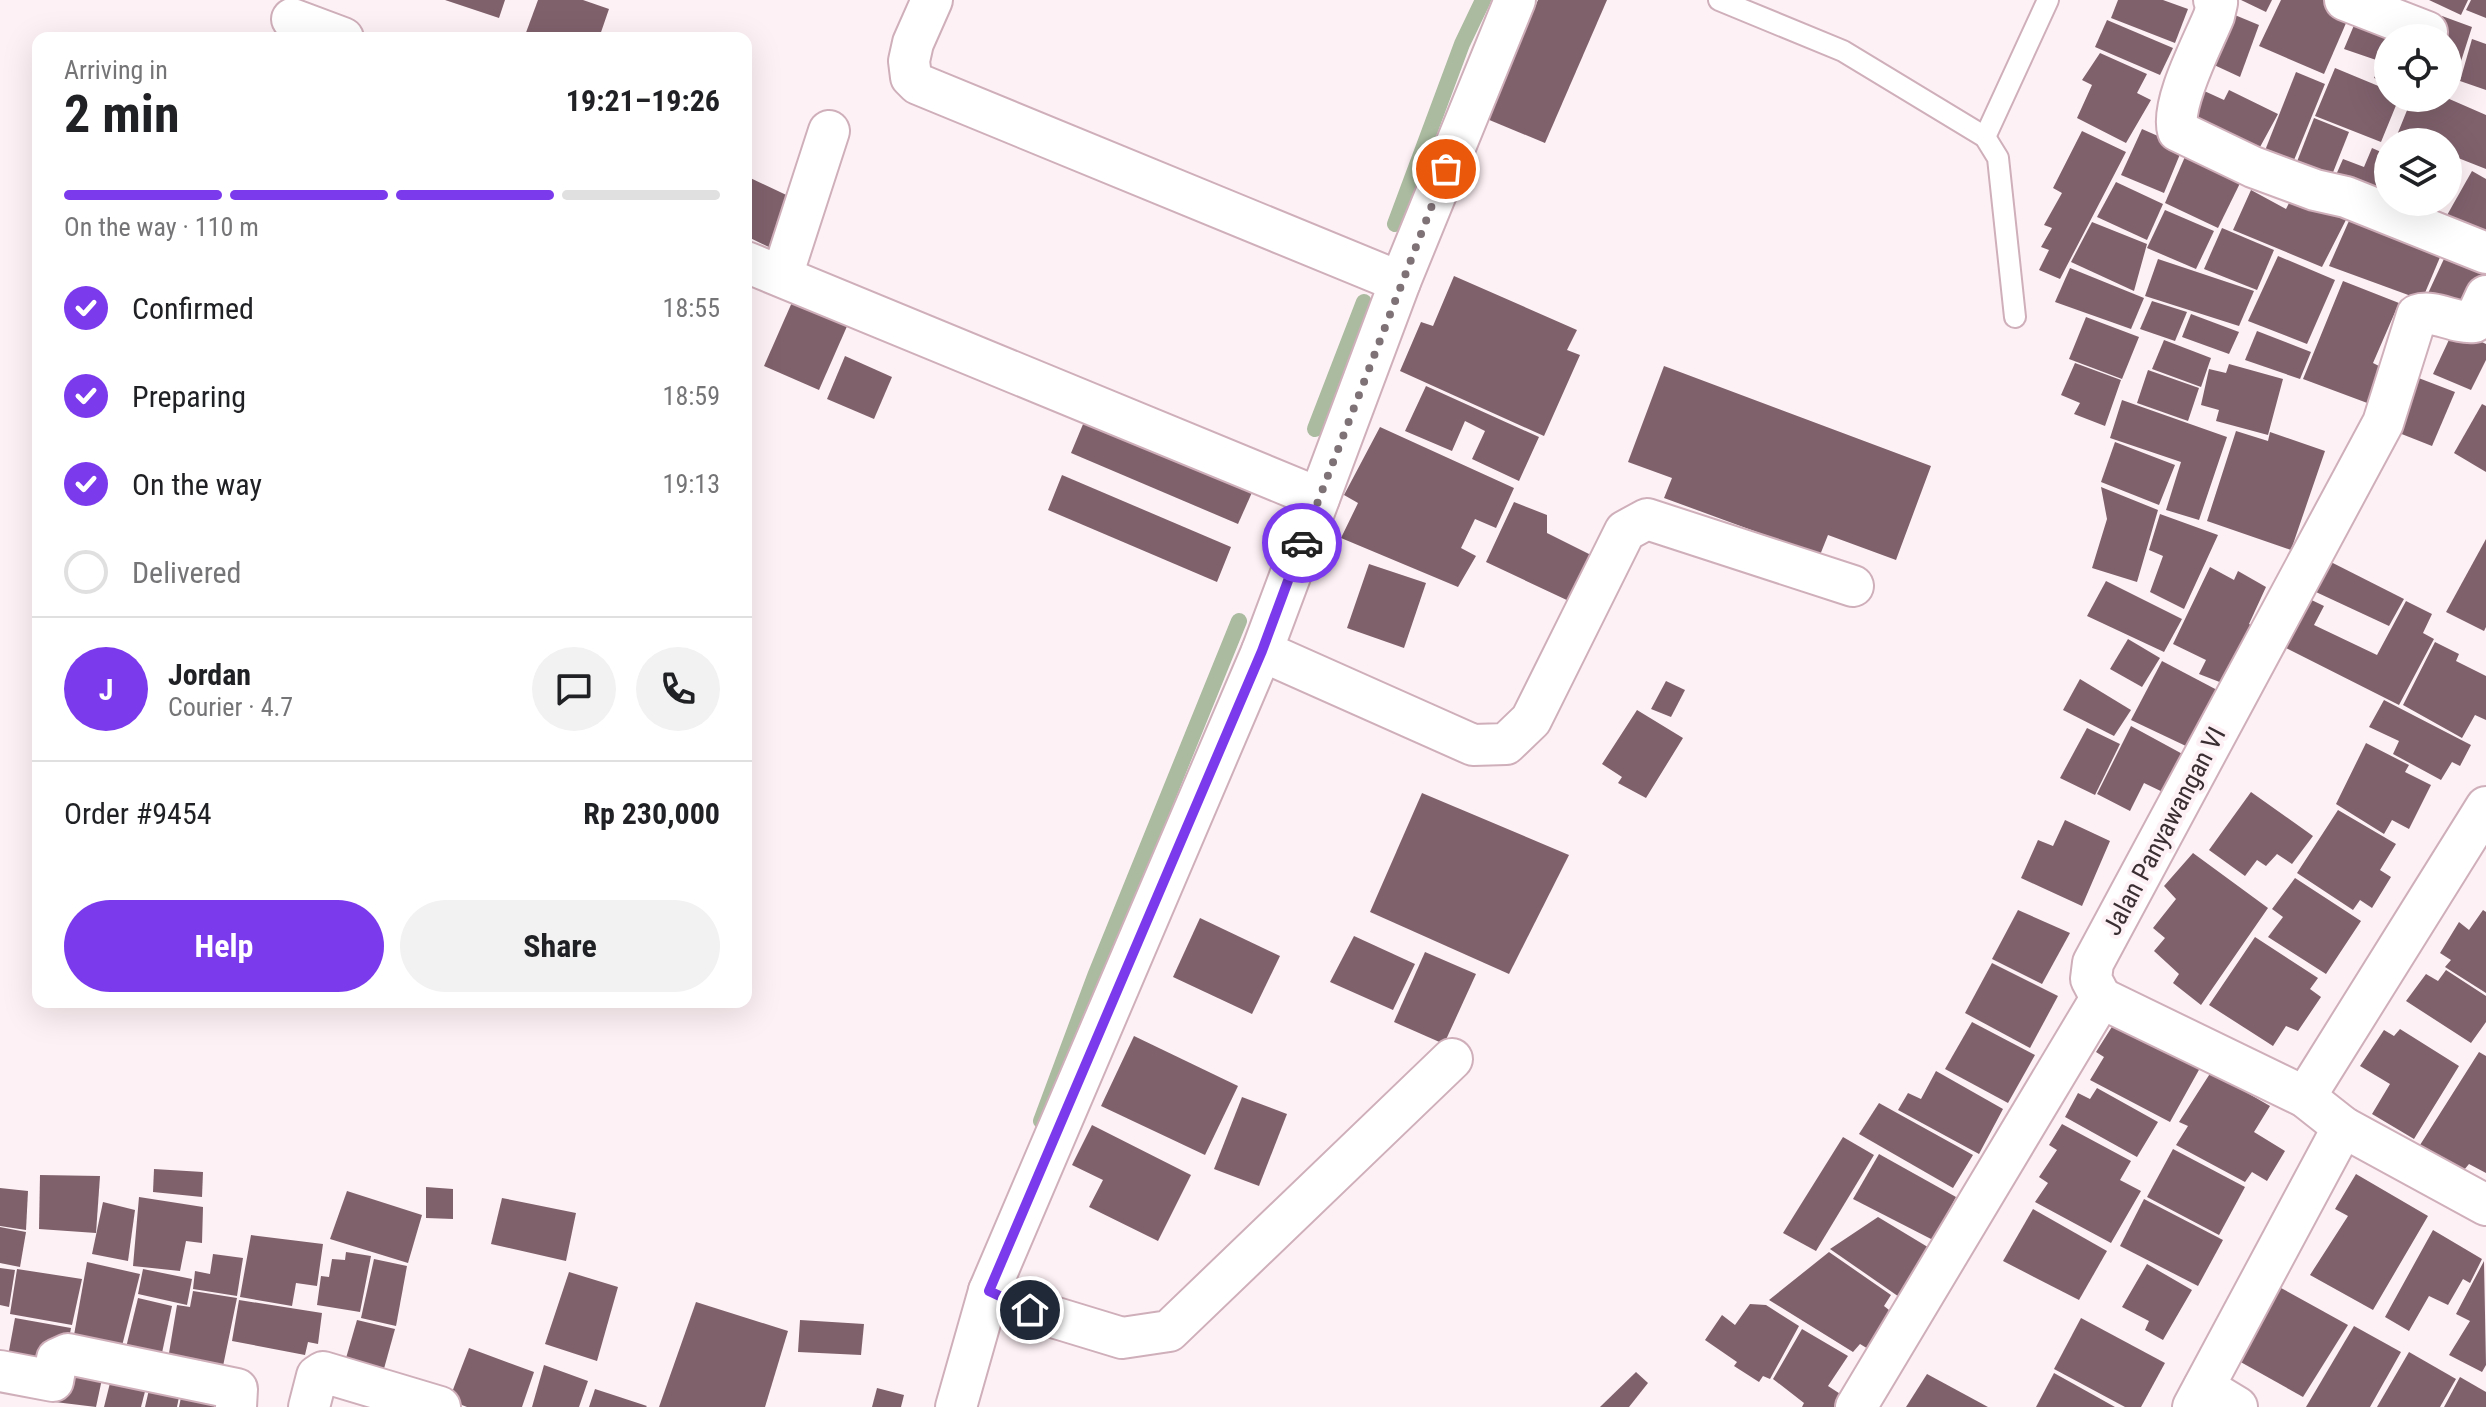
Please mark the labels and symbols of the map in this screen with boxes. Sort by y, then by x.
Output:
pin [1412,135,1480,203]
courier [1262,503,1342,583]
street label: Jalan Panyawangan VI [2096,722,2232,940]
pin [996,1276,1064,1344]

